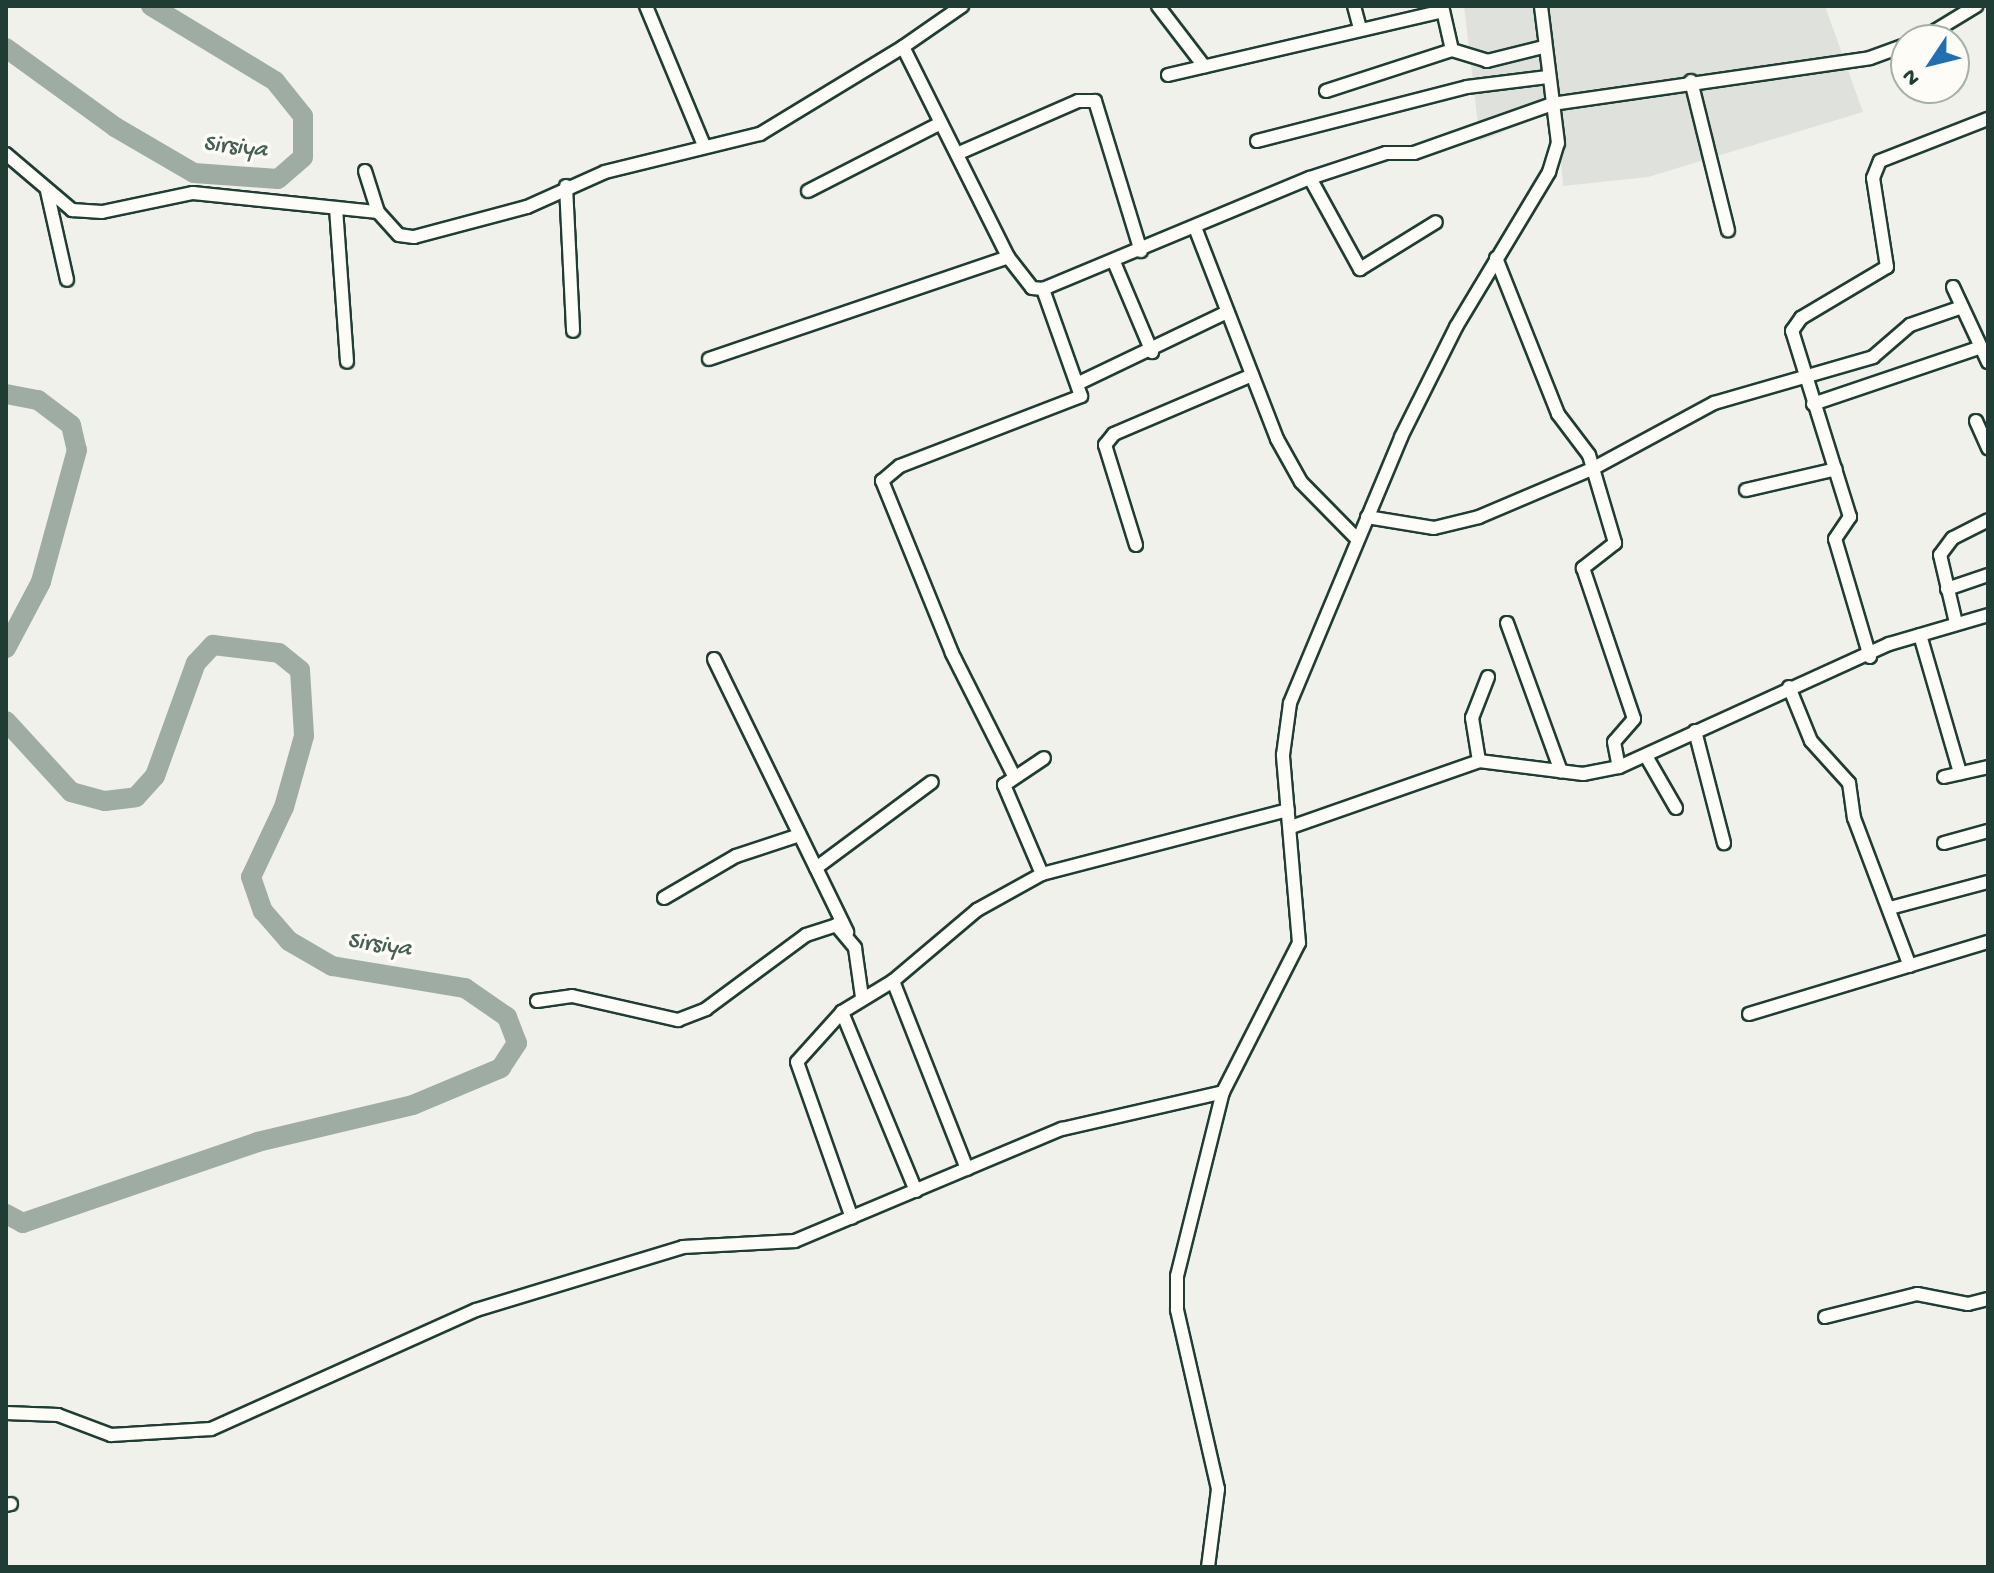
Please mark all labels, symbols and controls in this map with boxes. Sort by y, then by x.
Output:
north arrow [1890,24,1970,104]
text: N [1897,63,1927,90]
water label: Sirsiya [202,130,268,166]
water label: Sirsiya [345,927,413,965]

